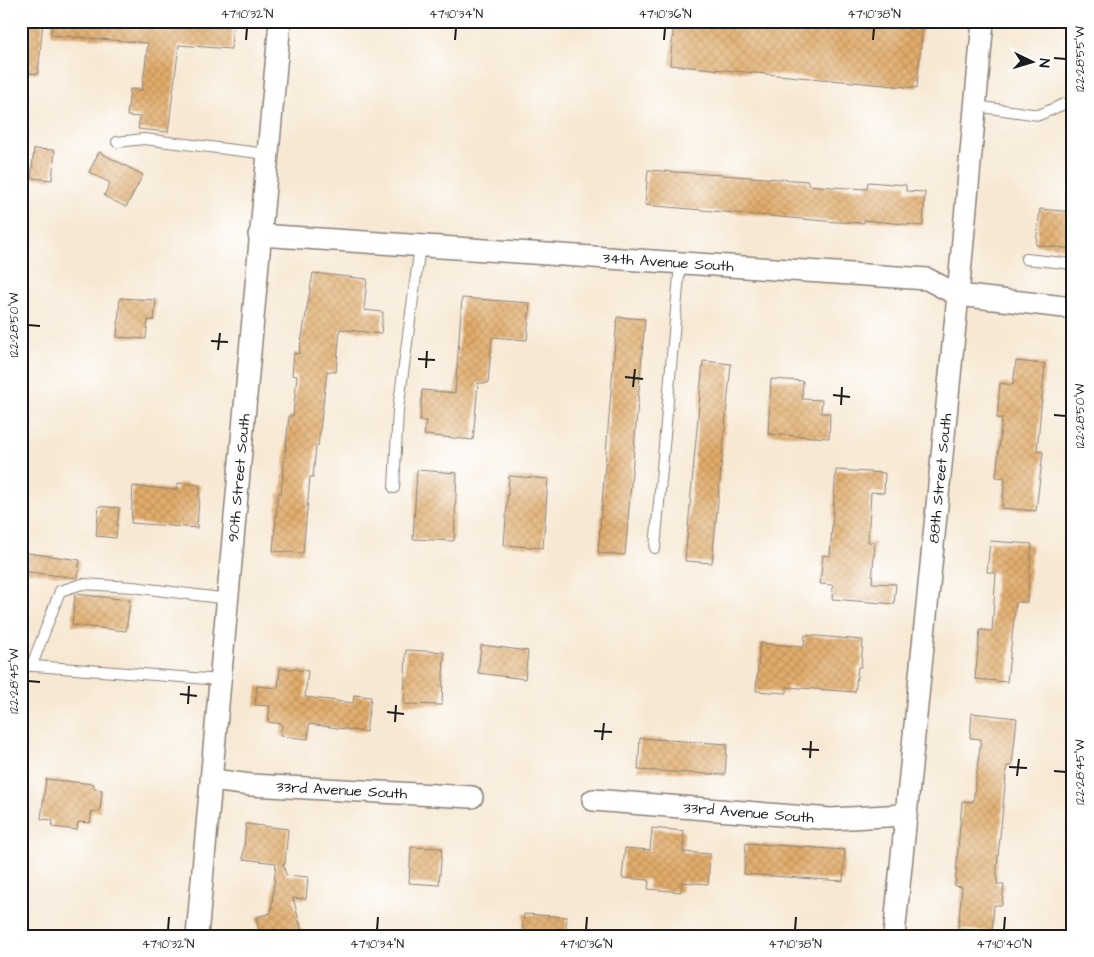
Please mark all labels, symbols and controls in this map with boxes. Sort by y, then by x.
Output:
text: 47°10'32"N [221,6,274,23]
text: 47°10'34"N [429,6,483,23]
text: 47°10'36"N [638,6,692,23]
text: 47°10'38"N [847,6,901,23]
text: 122°28'55"W [1072,25,1089,92]
north arrow [1006,38,1056,88]
text: N [1034,58,1054,69]
street label: 34th Avenue South [602,248,735,277]
text: 122°28'50"W [6,292,23,357]
text: 122°28'50"W [1072,383,1089,448]
street label: 90th Street South [223,412,255,543]
street label: 88th Street South [923,412,957,544]
text: 122°28'45"W [6,648,23,714]
text: 122°28'45"W [1072,739,1089,805]
street label: 33rd Avenue South [275,776,408,804]
street label: 33rd Avenue South [682,797,815,829]
text: 47°10'32"N [142,936,195,953]
text: 47°10'34"N [350,936,404,953]
text: 47°10'36"N [559,936,613,953]
text: 47°10'38"N [768,936,822,953]
text: 47°10'40"N [976,936,1032,953]

